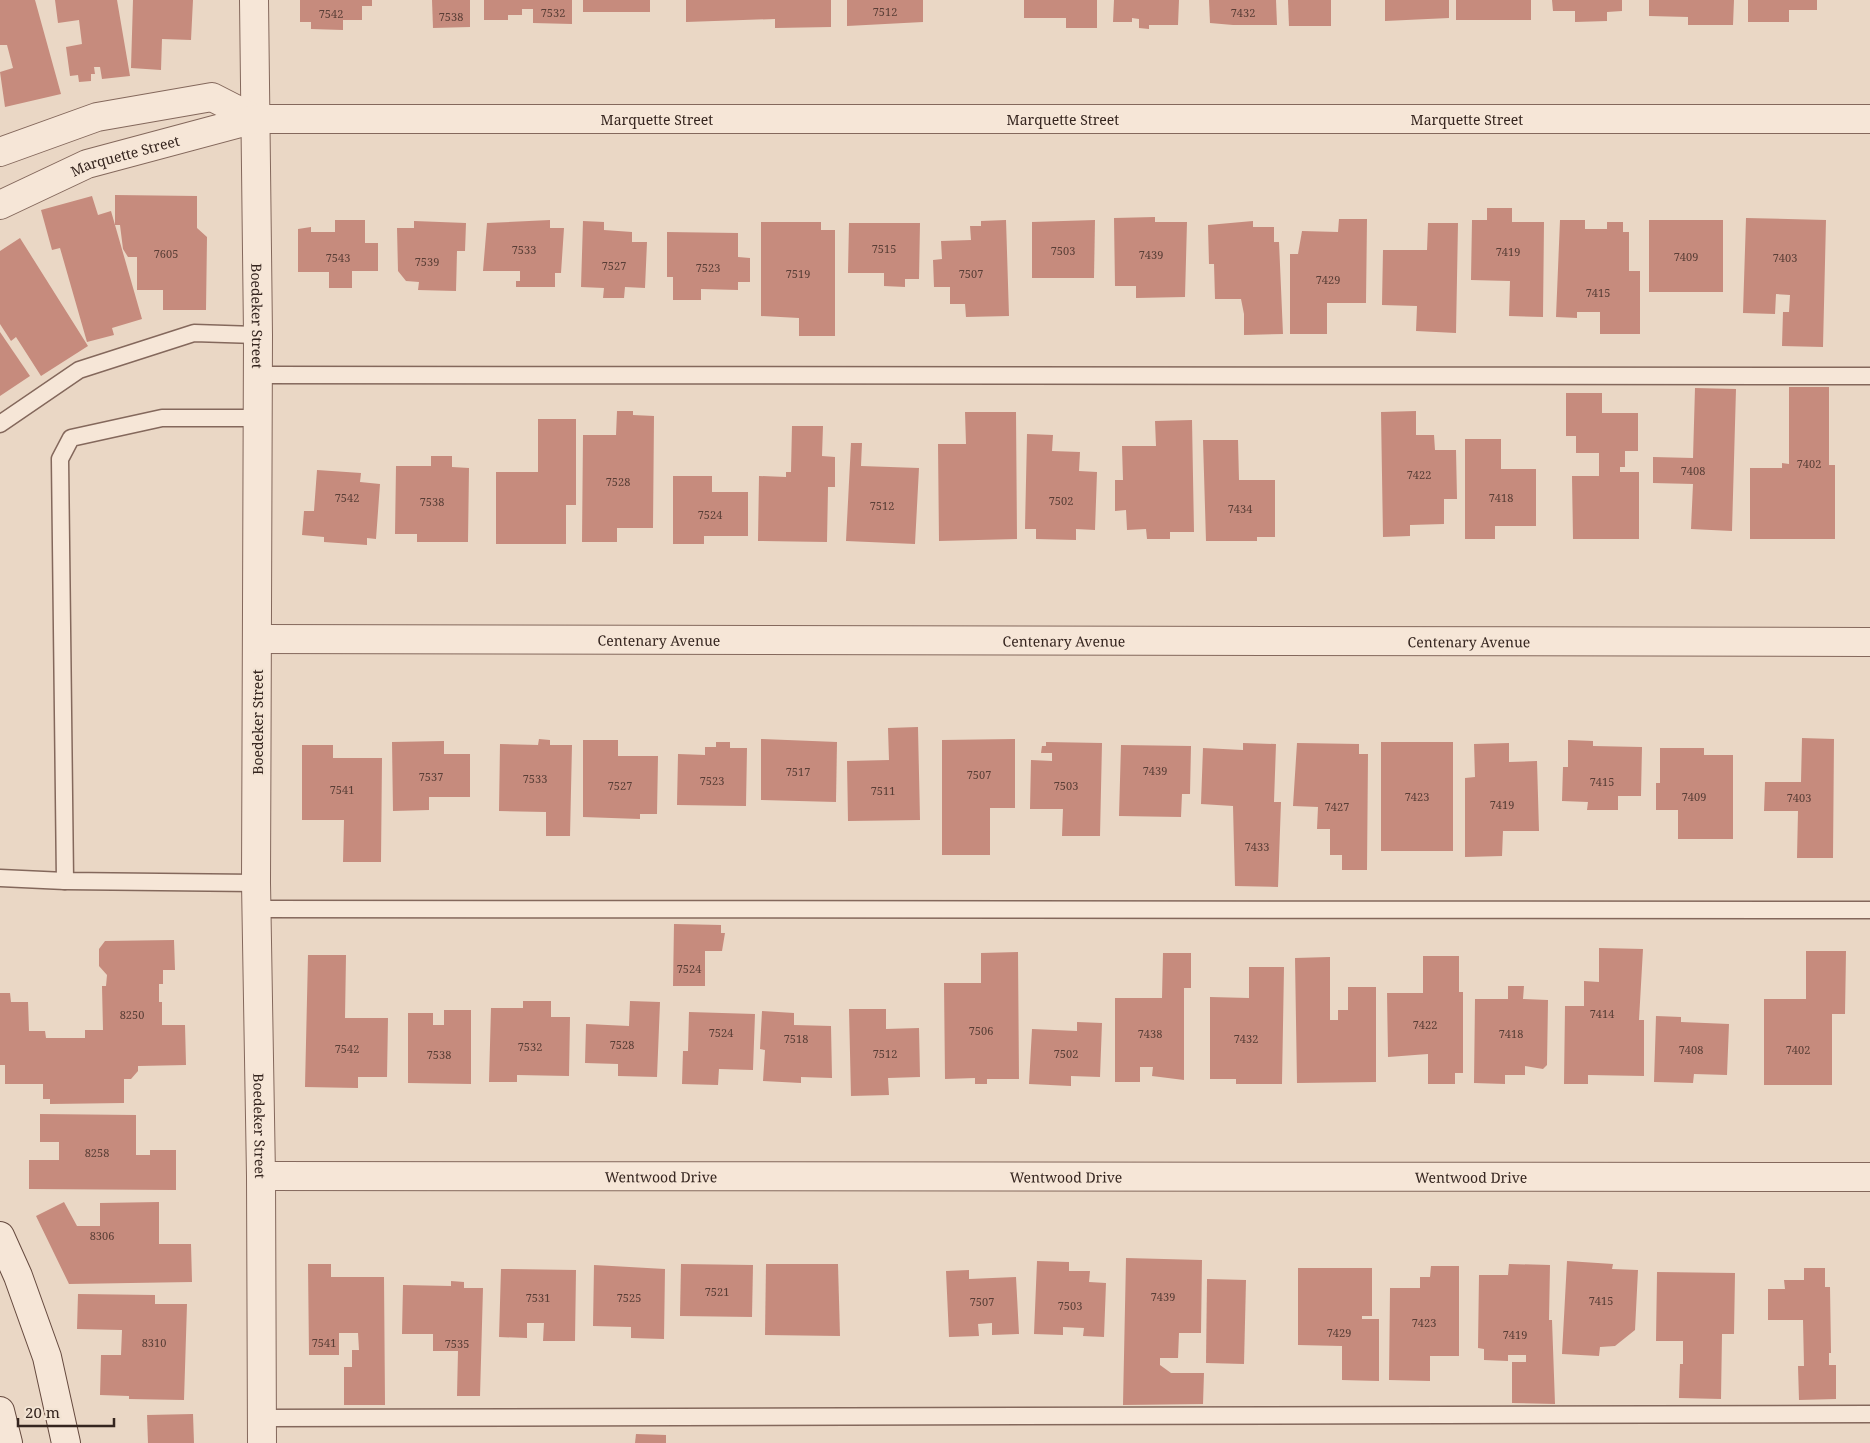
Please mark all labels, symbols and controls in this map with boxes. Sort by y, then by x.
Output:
house number: 7512 [873,4,897,19]
house number: 7532 [541,5,565,20]
house number: 7432 [1231,5,1255,20]
house number: 7542 [319,6,343,21]
house number: 7538 [439,9,463,24]
street label: Marquette Street [601,110,713,129]
street label: Marquette Street [1007,110,1119,129]
street label: Marquette Street [1411,110,1523,129]
street label: Marquette Street [67,130,181,180]
house number: 7515 [872,241,896,256]
house number: 7533 [512,242,536,257]
house number: 7503 [1051,243,1075,258]
house number: 7419 [1496,244,1520,259]
house number: 7605 [154,246,178,261]
house number: 7439 [1139,247,1163,262]
house number: 7409 [1674,249,1698,264]
house number: 7543 [326,250,350,265]
house number: 7403 [1773,250,1797,265]
house number: 7539 [415,254,439,269]
house number: 7527 [602,258,626,273]
house number: 7523 [696,260,720,275]
street label: Boedeker Street [248,263,268,369]
house number: 7519 [786,266,810,281]
house number: 7507 [959,266,983,281]
house number: 7429 [1316,272,1340,287]
house number: 7415 [1586,285,1610,300]
house number: 7402 [1797,456,1821,471]
house number: 7408 [1681,463,1705,478]
house number: 7422 [1407,467,1431,482]
house number: 7528 [606,474,630,489]
house number: 7542 [335,490,359,505]
house number: 7418 [1489,490,1513,505]
house number: 7502 [1049,493,1073,508]
house number: 7538 [420,494,444,509]
house number: 7512 [870,498,894,513]
house number: 7434 [1228,501,1252,516]
house number: 7524 [698,507,722,522]
street label: Centenary Avenue [598,630,720,649]
street label: Centenary Avenue [1003,631,1125,650]
street label: Centenary Avenue [1408,632,1530,651]
street label: Boedeker Street [248,669,267,775]
house number: 7439 [1143,763,1167,778]
house number: 7517 [786,764,810,779]
house number: 7507 [967,767,991,782]
house number: 7537 [419,769,443,784]
house number: 7533 [523,771,547,786]
house number: 7523 [700,773,724,788]
house number: 7415 [1590,774,1614,789]
house number: 7527 [608,778,632,793]
house number: 7503 [1054,778,1078,793]
house number: 7541 [330,782,354,797]
house number: 7511 [871,783,895,798]
house number: 7423 [1405,789,1429,804]
house number: 7409 [1682,789,1706,804]
house number: 7403 [1787,790,1811,805]
house number: 7419 [1490,797,1514,812]
house number: 7427 [1325,799,1349,814]
house number: 7433 [1245,839,1269,854]
house number: 7524 [677,961,701,976]
house number: 7414 [1590,1006,1614,1021]
house number: 8250 [120,1007,144,1022]
house number: 7422 [1413,1017,1437,1032]
house number: 7506 [969,1023,993,1038]
house number: 7524 [709,1025,733,1040]
house number: 7438 [1138,1026,1162,1041]
house number: 7418 [1499,1026,1523,1041]
house number: 7518 [784,1031,808,1046]
house number: 7432 [1234,1031,1258,1046]
house number: 7528 [610,1037,634,1052]
house number: 7532 [518,1039,542,1054]
house number: 7542 [335,1041,359,1056]
house number: 7408 [1679,1042,1703,1057]
house number: 7402 [1786,1042,1810,1057]
house number: 7512 [873,1046,897,1061]
house number: 7502 [1054,1046,1078,1061]
house number: 7538 [427,1047,451,1062]
street label: Boedeker Street [250,1073,271,1179]
house number: 8258 [85,1145,109,1160]
street label: Wentwood Drive [605,1167,717,1186]
street label: Wentwood Drive [1010,1167,1122,1186]
street label: Wentwood Drive [1415,1167,1527,1186]
house number: 8306 [90,1228,114,1243]
house number: 7521 [705,1284,729,1299]
house number: 7439 [1151,1289,1175,1304]
house number: 7531 [526,1290,550,1305]
house number: 7525 [617,1290,641,1305]
house number: 7415 [1589,1293,1613,1308]
house number: 7507 [970,1294,994,1309]
house number: 7503 [1058,1298,1082,1313]
house number: 7423 [1412,1315,1436,1330]
house number: 7429 [1327,1325,1351,1340]
house number: 7419 [1503,1327,1527,1342]
house number: 8310 [142,1335,166,1350]
house number: 7541 [312,1335,336,1350]
house number: 7535 [445,1336,469,1351]
scale bar [18,1396,114,1428]
text: 20 m [25,1402,60,1422]

